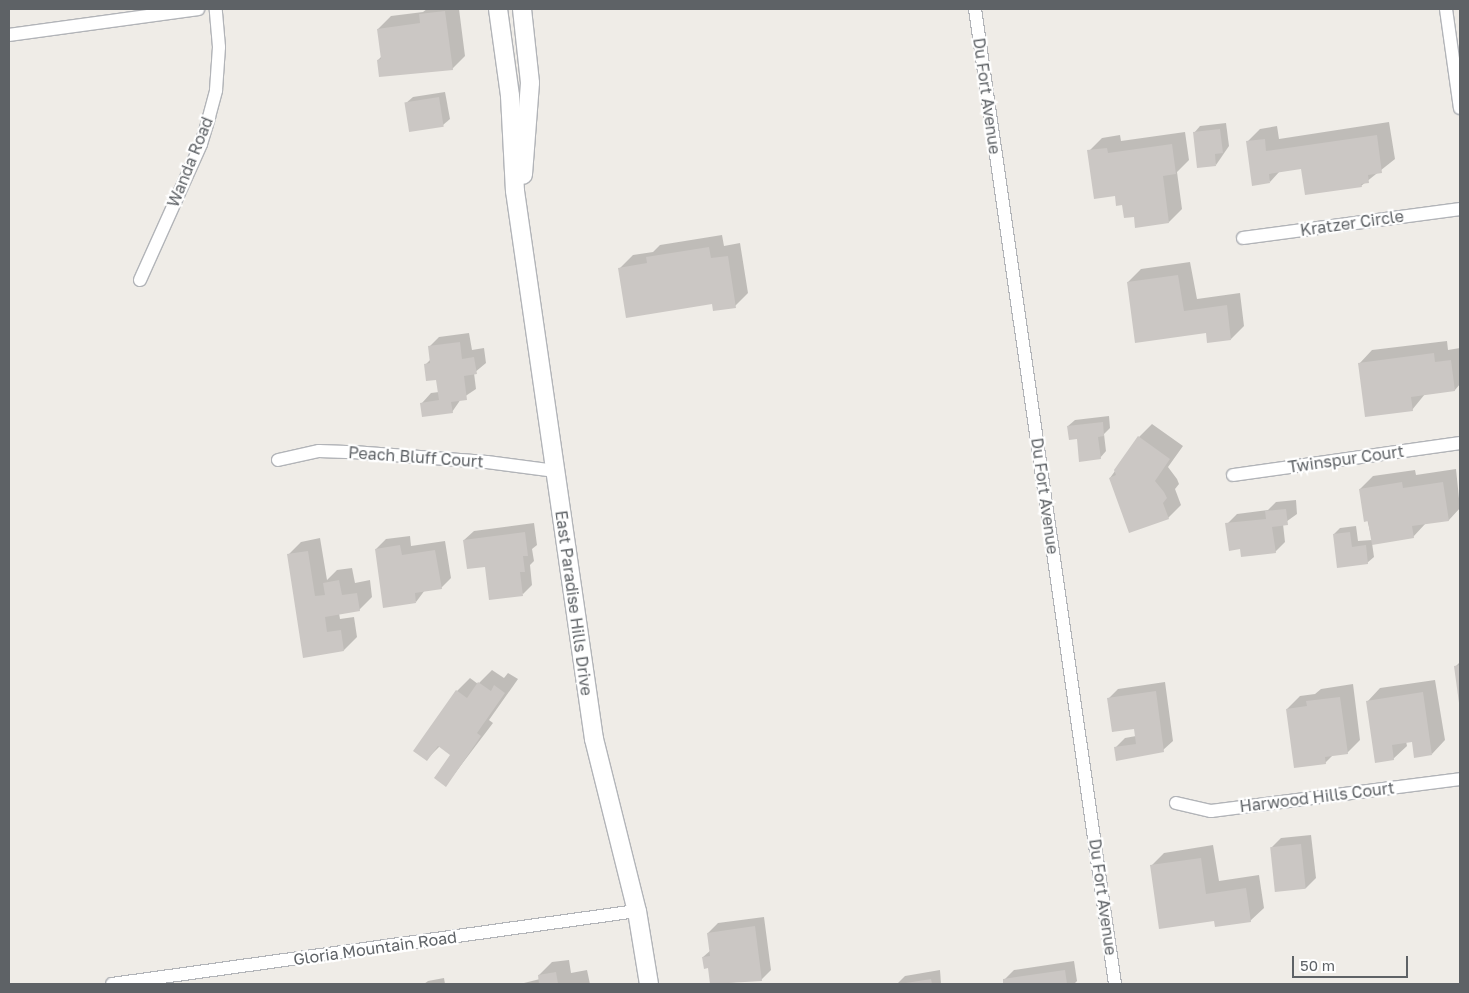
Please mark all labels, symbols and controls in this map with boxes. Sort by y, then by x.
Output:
street label: Du Fort Avenue [969,37,1005,155]
street label: Wanda Road [163,114,217,210]
street label: Kratzer Circle [1299,206,1405,240]
street label: Du Fort Avenue [1027,437,1063,555]
street label: Twinspur Court [1287,441,1405,477]
street label: Peach Bluff Court [348,443,484,471]
street label: East Paradise Hills Drive [552,509,596,697]
street label: Harwood Hills Court [1238,778,1396,816]
street label: Du Fort Avenue [1085,838,1121,956]
street label: Gloria Mountain Road [292,927,458,969]
scale bar [1294,946,1410,978]
text: 50 m [1300,956,1335,974]

